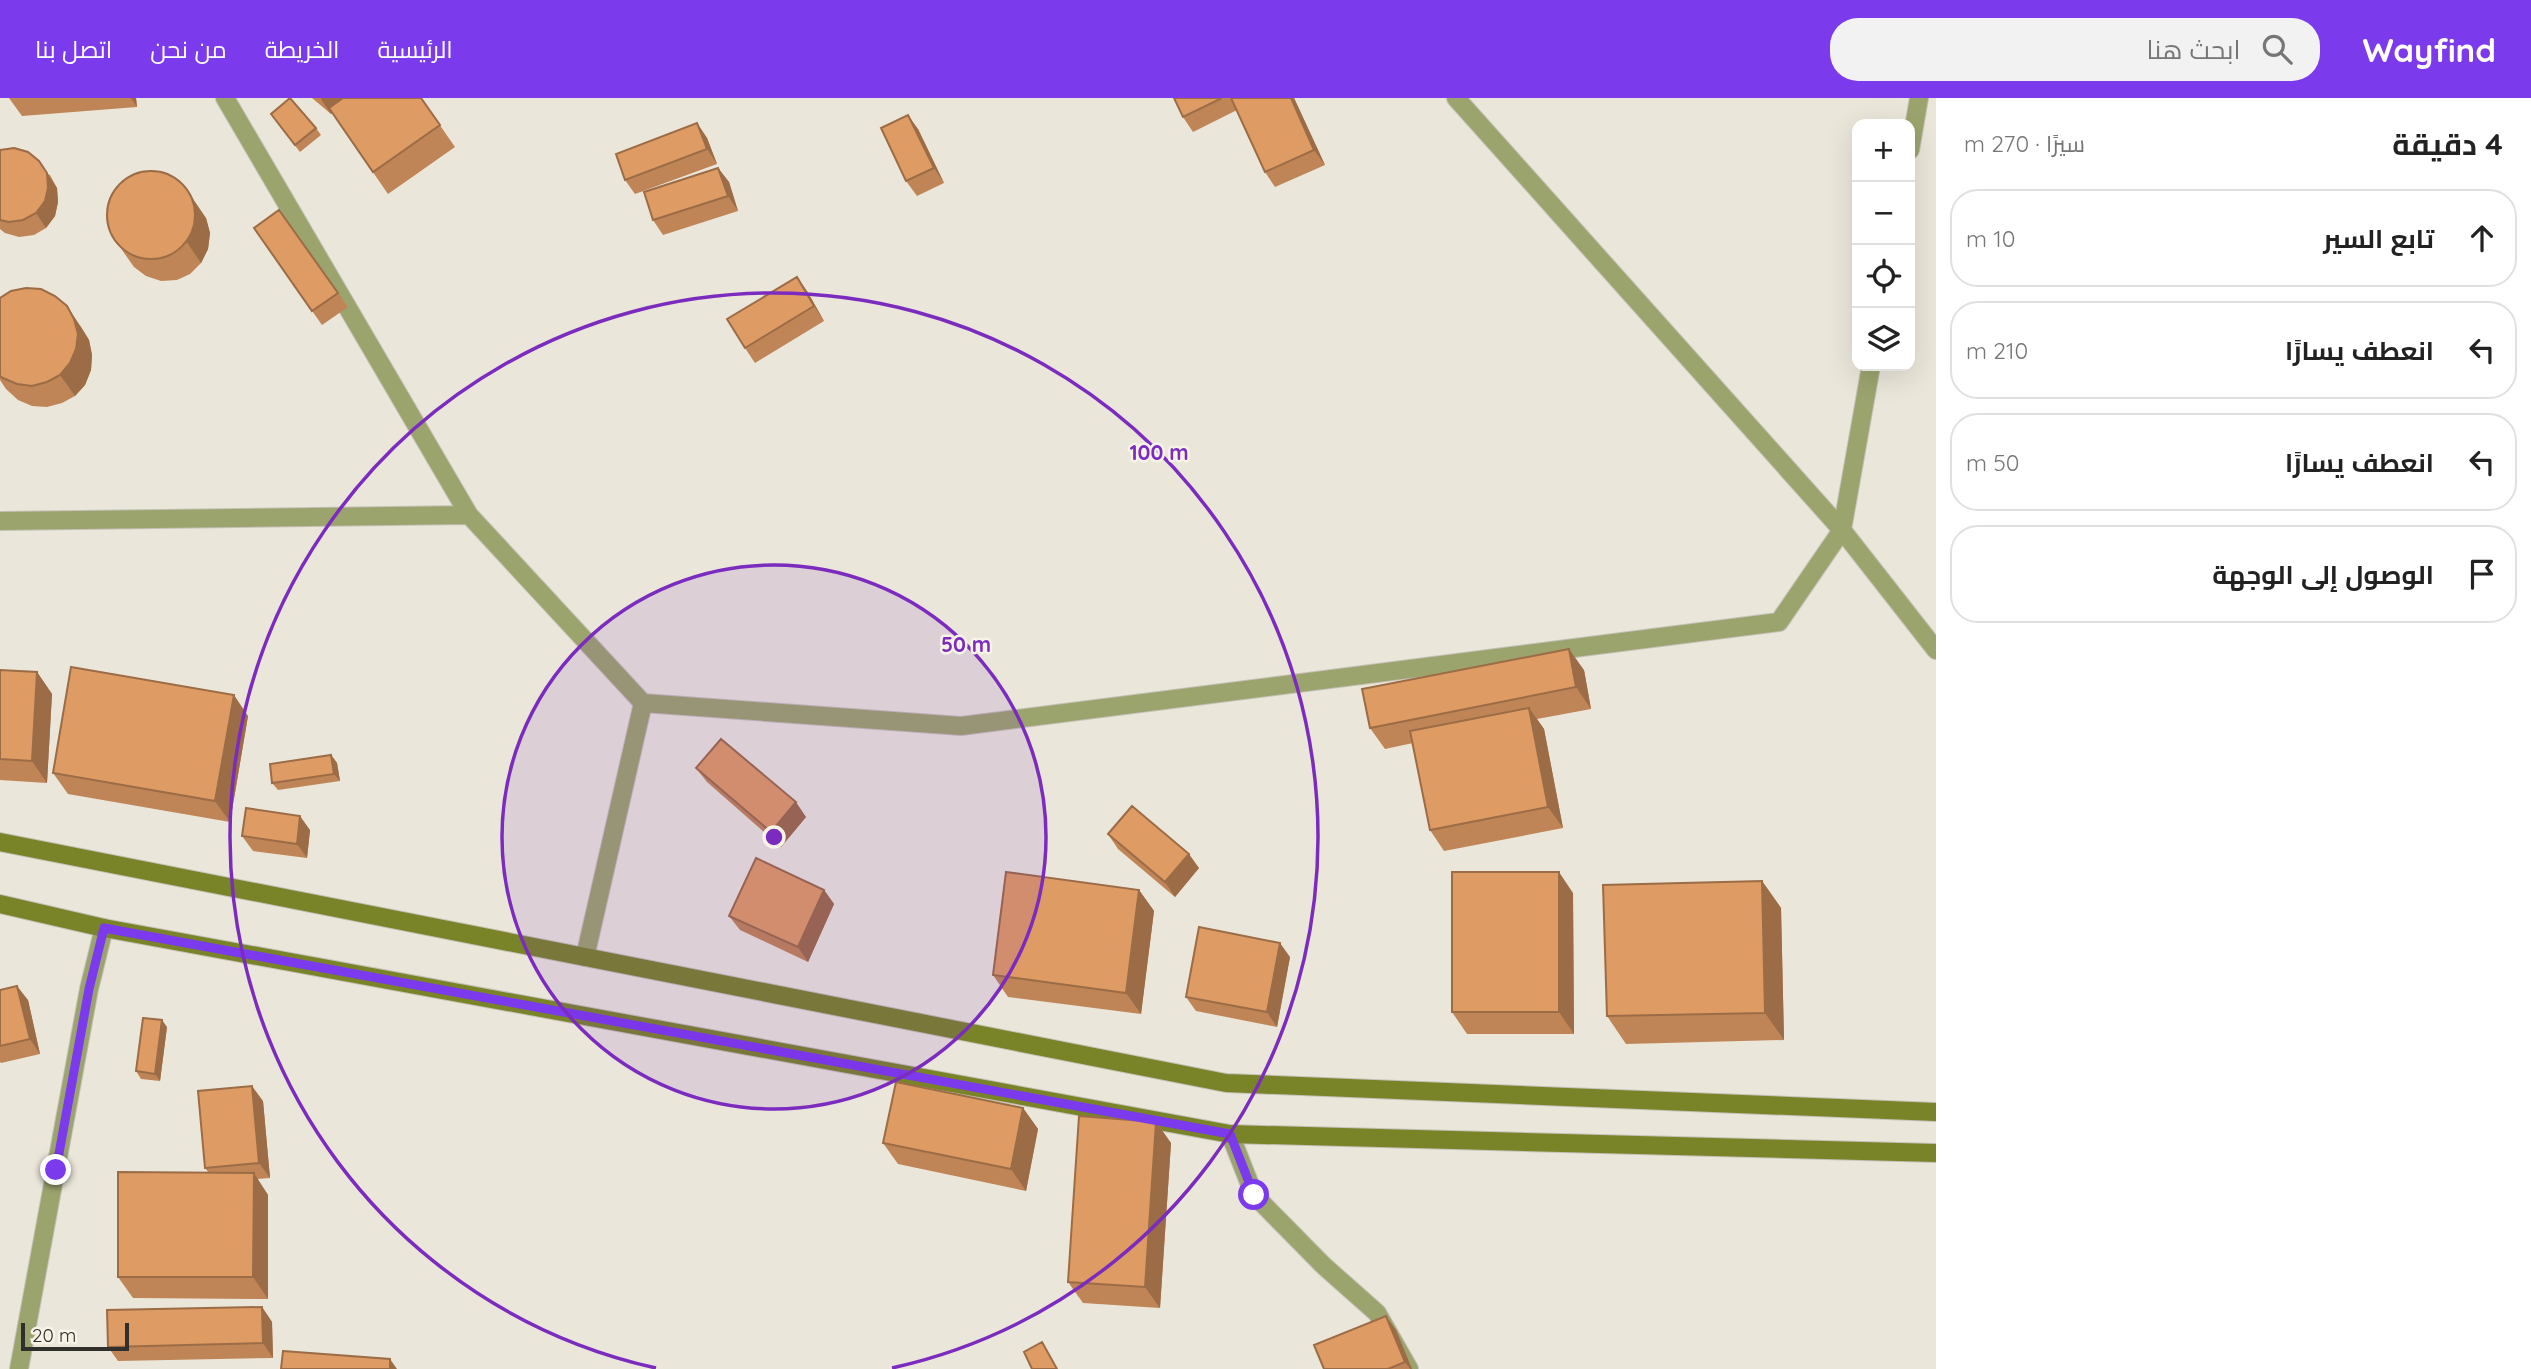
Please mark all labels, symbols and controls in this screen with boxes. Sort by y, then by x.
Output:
search box [1830,18,2320,81]
text: Wayfind [2362,29,2496,70]
icon: search [2258,30,2296,68]
text: ابحث هنا [2147,33,2240,66]
text: اتصل بنا [35,34,112,64]
text: من نحن [150,34,227,64]
text: الخريطة [265,34,340,64]
text: الرئيسية [378,34,453,64]
map controls [1852,119,1915,371]
button: + [1852,119,1915,182]
text: 4 دقيقة [2392,125,2503,163]
text: سيرًا · 270 m [1964,129,2085,158]
button: − [1852,182,1915,245]
icon: ahead [2463,219,2501,257]
text: تابع السير [2323,222,2434,255]
text: 10 m [1966,224,2015,253]
button: locate [1852,245,1915,308]
button: layers [1852,308,1915,371]
icon: left [2463,331,2501,369]
text: انعطف يسارًا [2285,334,2434,367]
text: 210 m [1966,336,2028,365]
text: 100 m [1129,439,1189,465]
icon: left [2463,443,2501,481]
text: انعطف يسارًا [2285,446,2434,479]
text: 50 m [1966,448,2020,477]
icon: arrive [2463,555,2501,593]
text: الوصول إلى الوجهة [2212,558,2434,591]
text: 50 m [941,631,991,657]
centre of rings [762,825,786,849]
route end [40,1154,71,1185]
route start [1238,1179,1269,1210]
scale bar [21,1320,130,1352]
text: 20 m [32,1323,76,1347]

